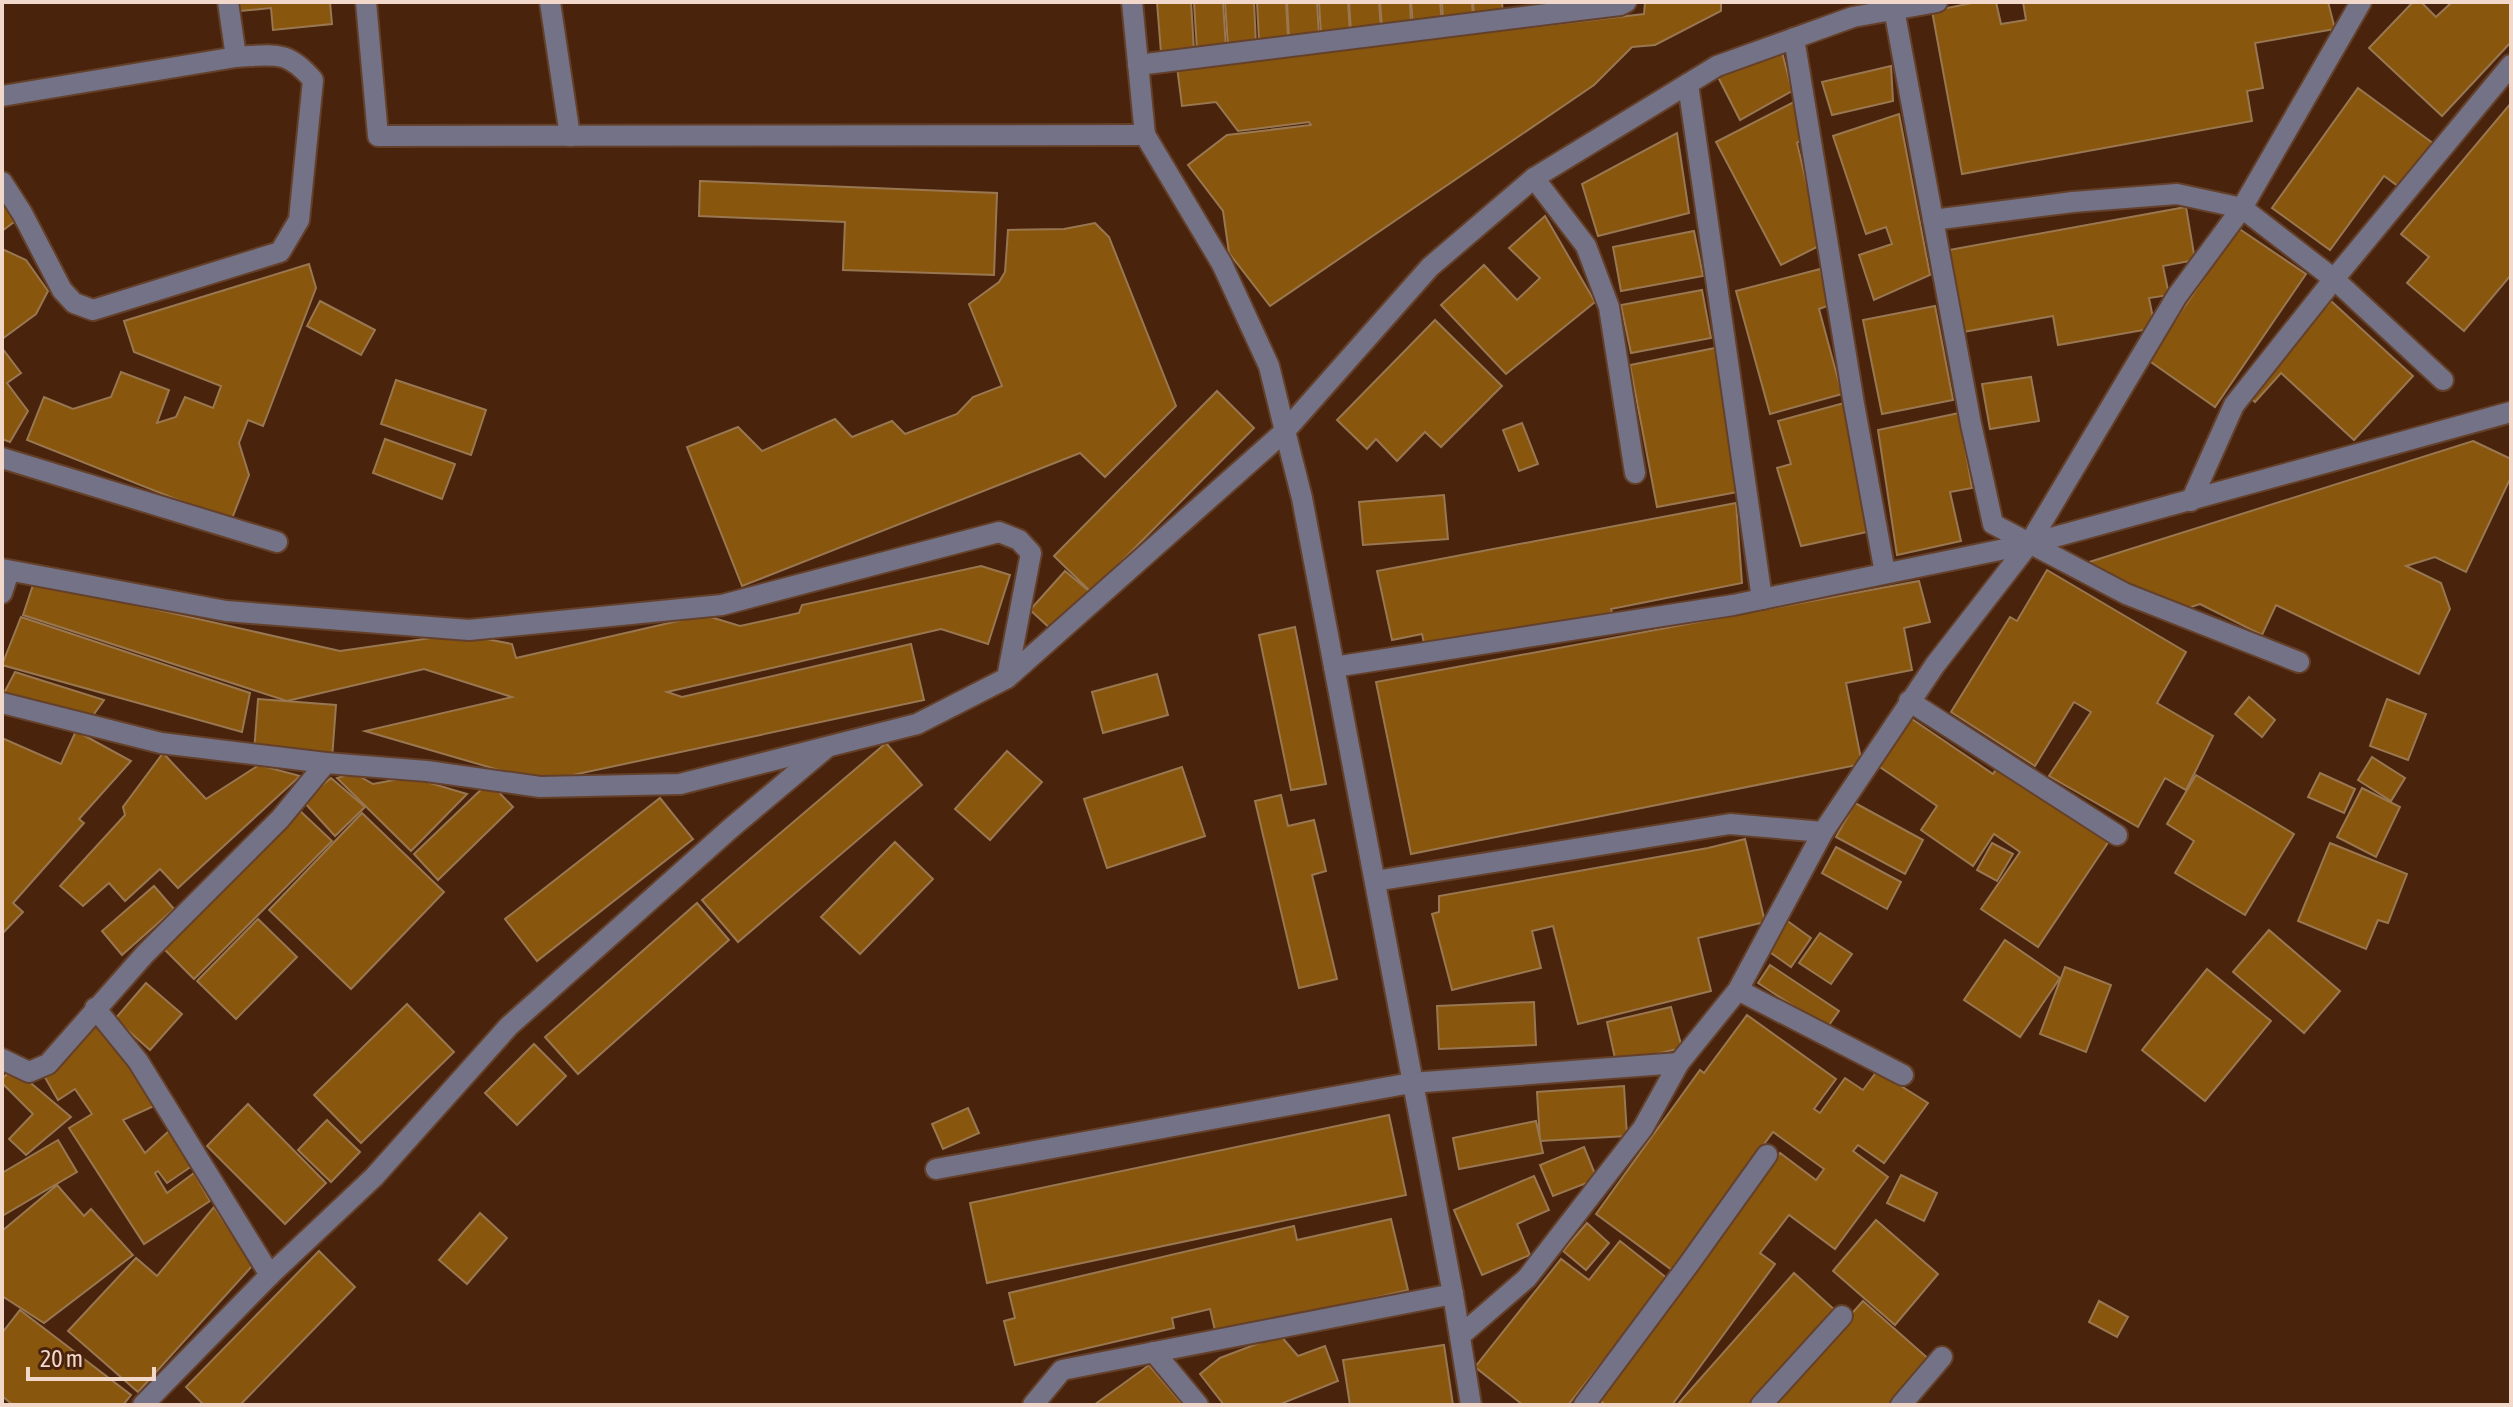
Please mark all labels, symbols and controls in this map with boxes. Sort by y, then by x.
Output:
scale bar [28,1331,154,1381]
text: 20 m [40,1345,83,1372]

